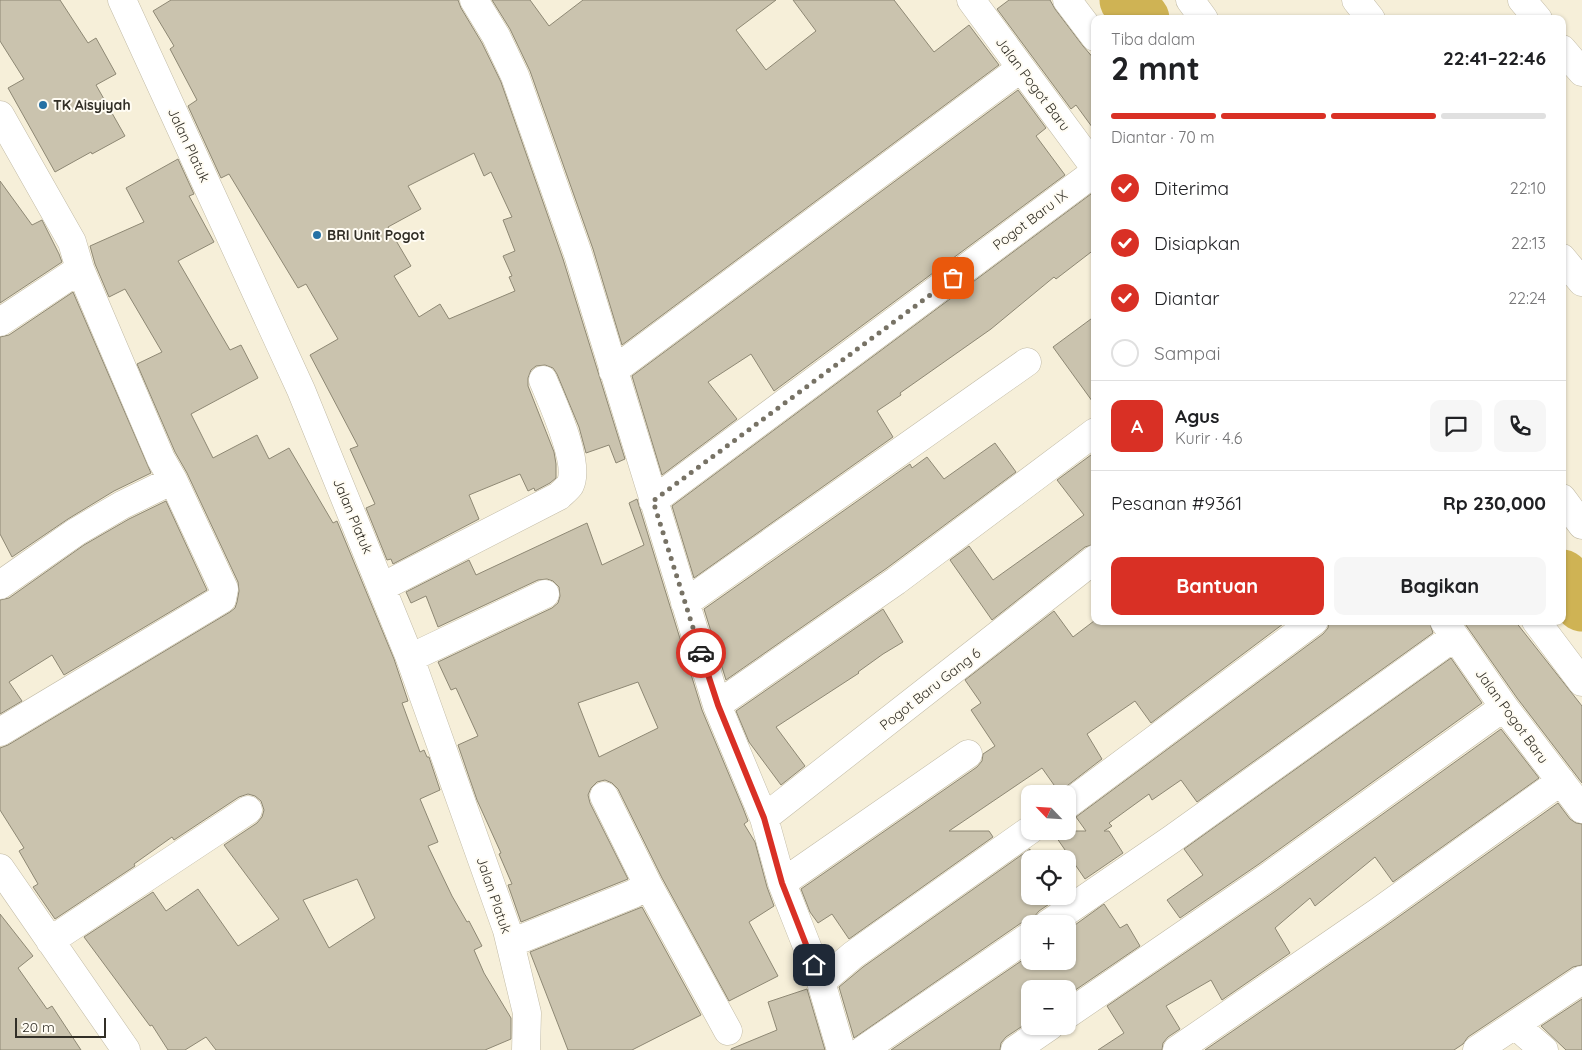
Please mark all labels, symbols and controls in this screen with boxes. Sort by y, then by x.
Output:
text: Tiba dalam [1111,29,1195,49]
street label: Jalan Pogot Baru [992,33,1074,135]
text: 22:41–22:46 [1443,46,1546,70]
text: 2 mnt [1111,48,1200,88]
place label: TK Aisyiyah [53,96,131,114]
marker: TK Aisyiyah [37,99,49,111]
street label: Jalan Platuk [164,105,214,185]
text: Diantar · 70 m [1111,127,1215,147]
icon: check [1111,174,1139,202]
text: Diterima [1154,176,1229,200]
text: 22:10 [1510,178,1546,198]
street label: Pogot Baru IX [989,186,1071,254]
place label: BRI Unit Pogot [327,226,425,244]
marker: BRI Unit Pogot [311,229,323,241]
icon: check [1111,229,1139,257]
text: Disiapkan [1154,231,1240,255]
text: 22:13 [1511,233,1546,253]
pin [932,257,974,299]
icon: bag [939,264,967,292]
icon: check [1111,284,1139,312]
text: Diantar [1154,286,1220,310]
text: 22:24 [1508,288,1546,308]
text: Sampai [1154,341,1221,365]
button: chat [1430,400,1482,452]
button: phone [1494,400,1546,452]
text: Agus [1175,404,1219,428]
text: A [1131,414,1143,438]
text: Kurir · 4.6 [1175,428,1242,448]
street label: Jalan Platuk [329,475,377,557]
text: Pesanan #9361 [1111,491,1242,515]
text: Rp 230,000 [1443,491,1546,515]
button: Bantuan [1111,557,1324,615]
button: Bagikan [1334,557,1546,615]
courier [676,628,726,678]
icon: car [687,639,715,667]
street label: Pogot Baru Gang 6 [876,644,985,734]
street label: Jalan Pogot Baru [1471,665,1553,767]
north arrow [1021,785,1076,840]
map controls [1021,785,1076,1035]
button: locate [1021,850,1076,905]
street label: Jalan Platuk [472,854,516,936]
button: + [1021,915,1076,970]
pin [793,944,835,986]
icon: home [800,951,828,979]
button: − [1021,980,1076,1035]
scale bar [15,1015,106,1038]
text: 20 m [22,1018,55,1036]

